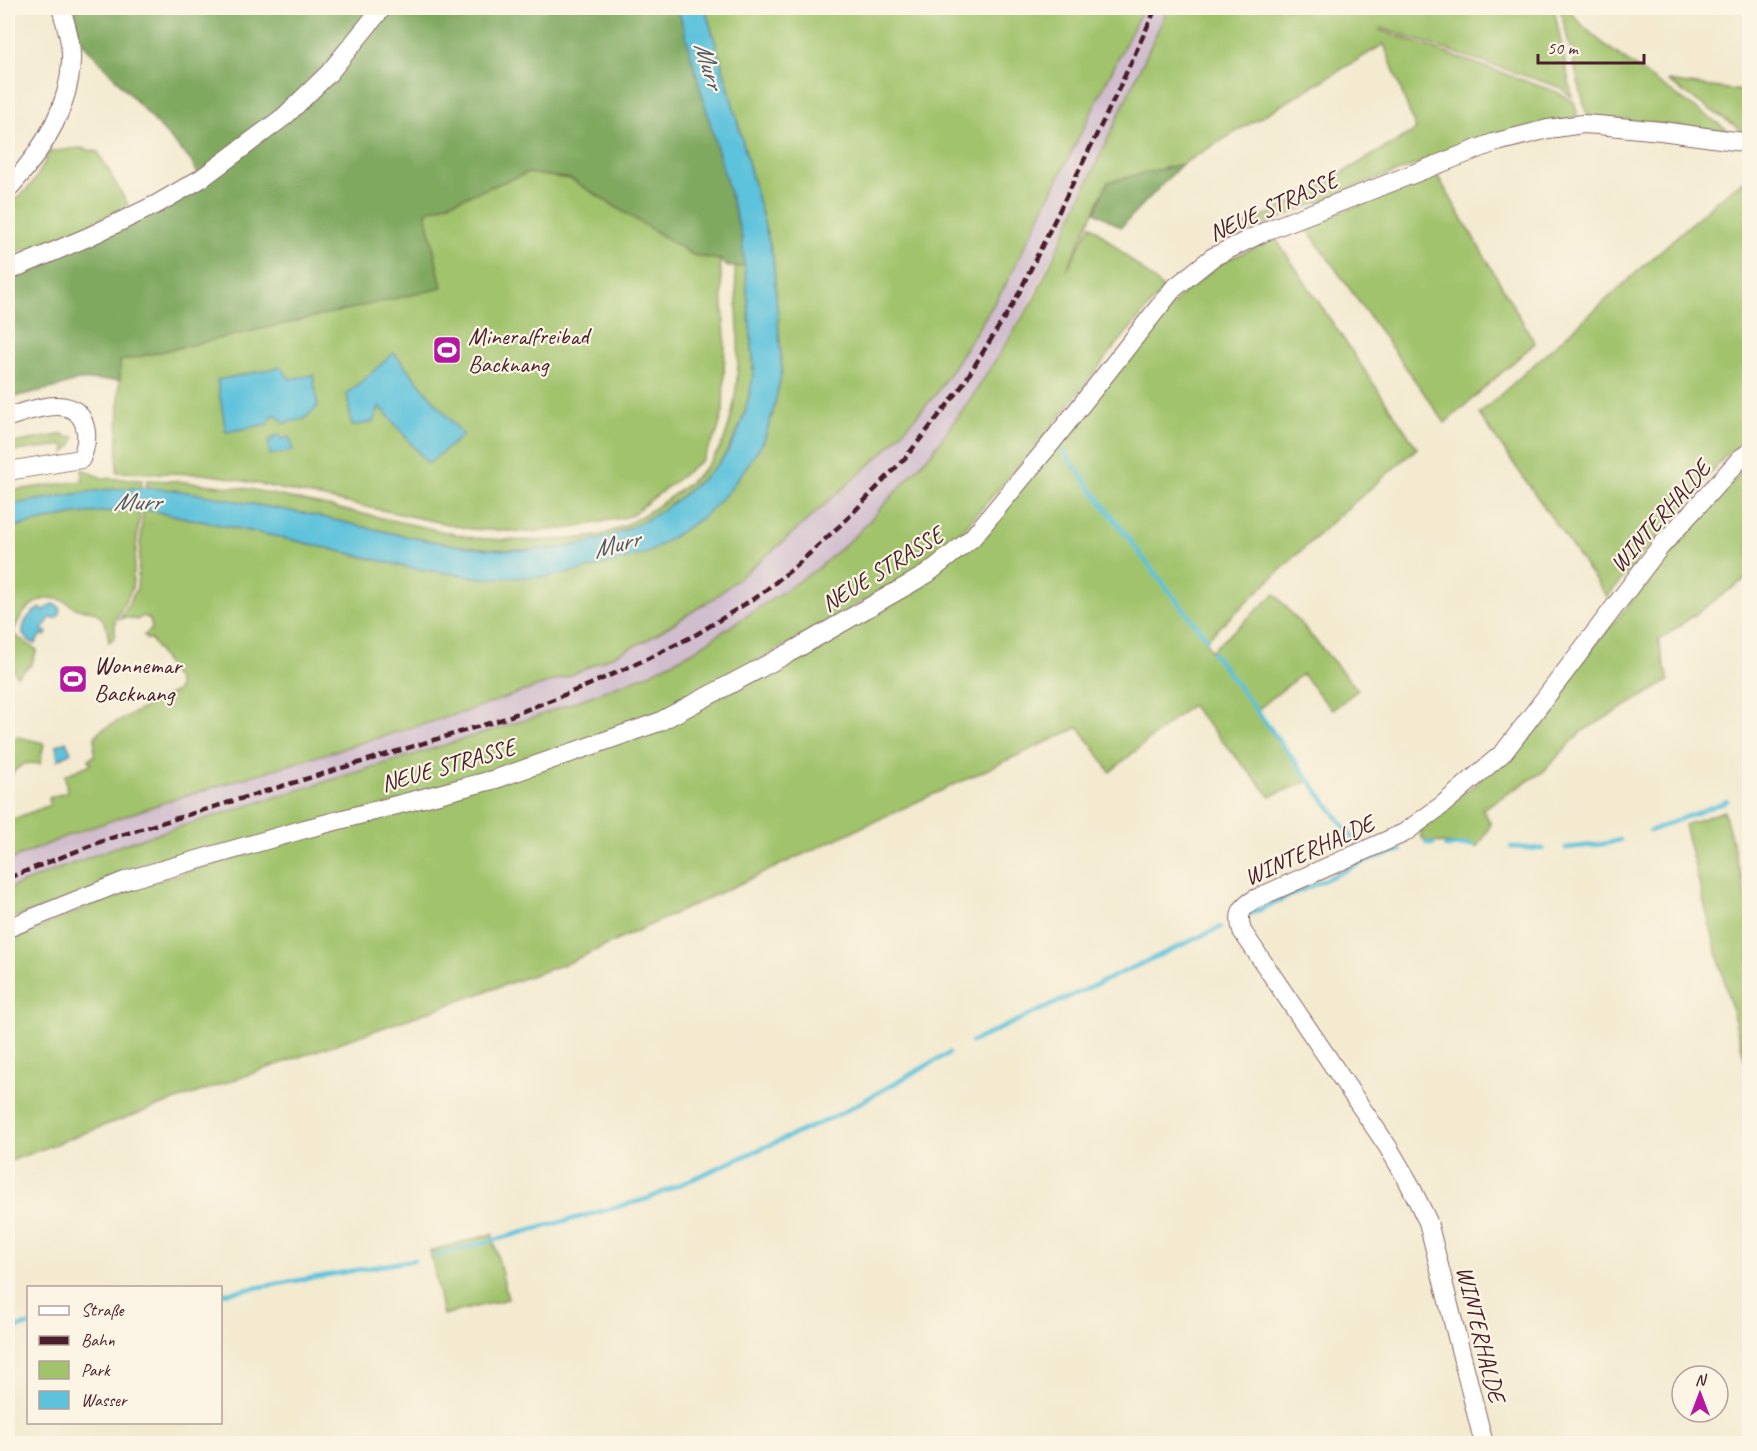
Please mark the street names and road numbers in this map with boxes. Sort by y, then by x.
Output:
street label: NEUE STRASSE [1204,163,1345,248]
street label: WINTERHALDE [1603,451,1719,578]
street label: NEUE STRASSE [815,518,951,618]
street label: NEUE STRASSE [377,731,521,798]
street label: WINTERHALDE [1239,807,1382,892]
street label: WINTERHALDE [1450,1263,1513,1408]

